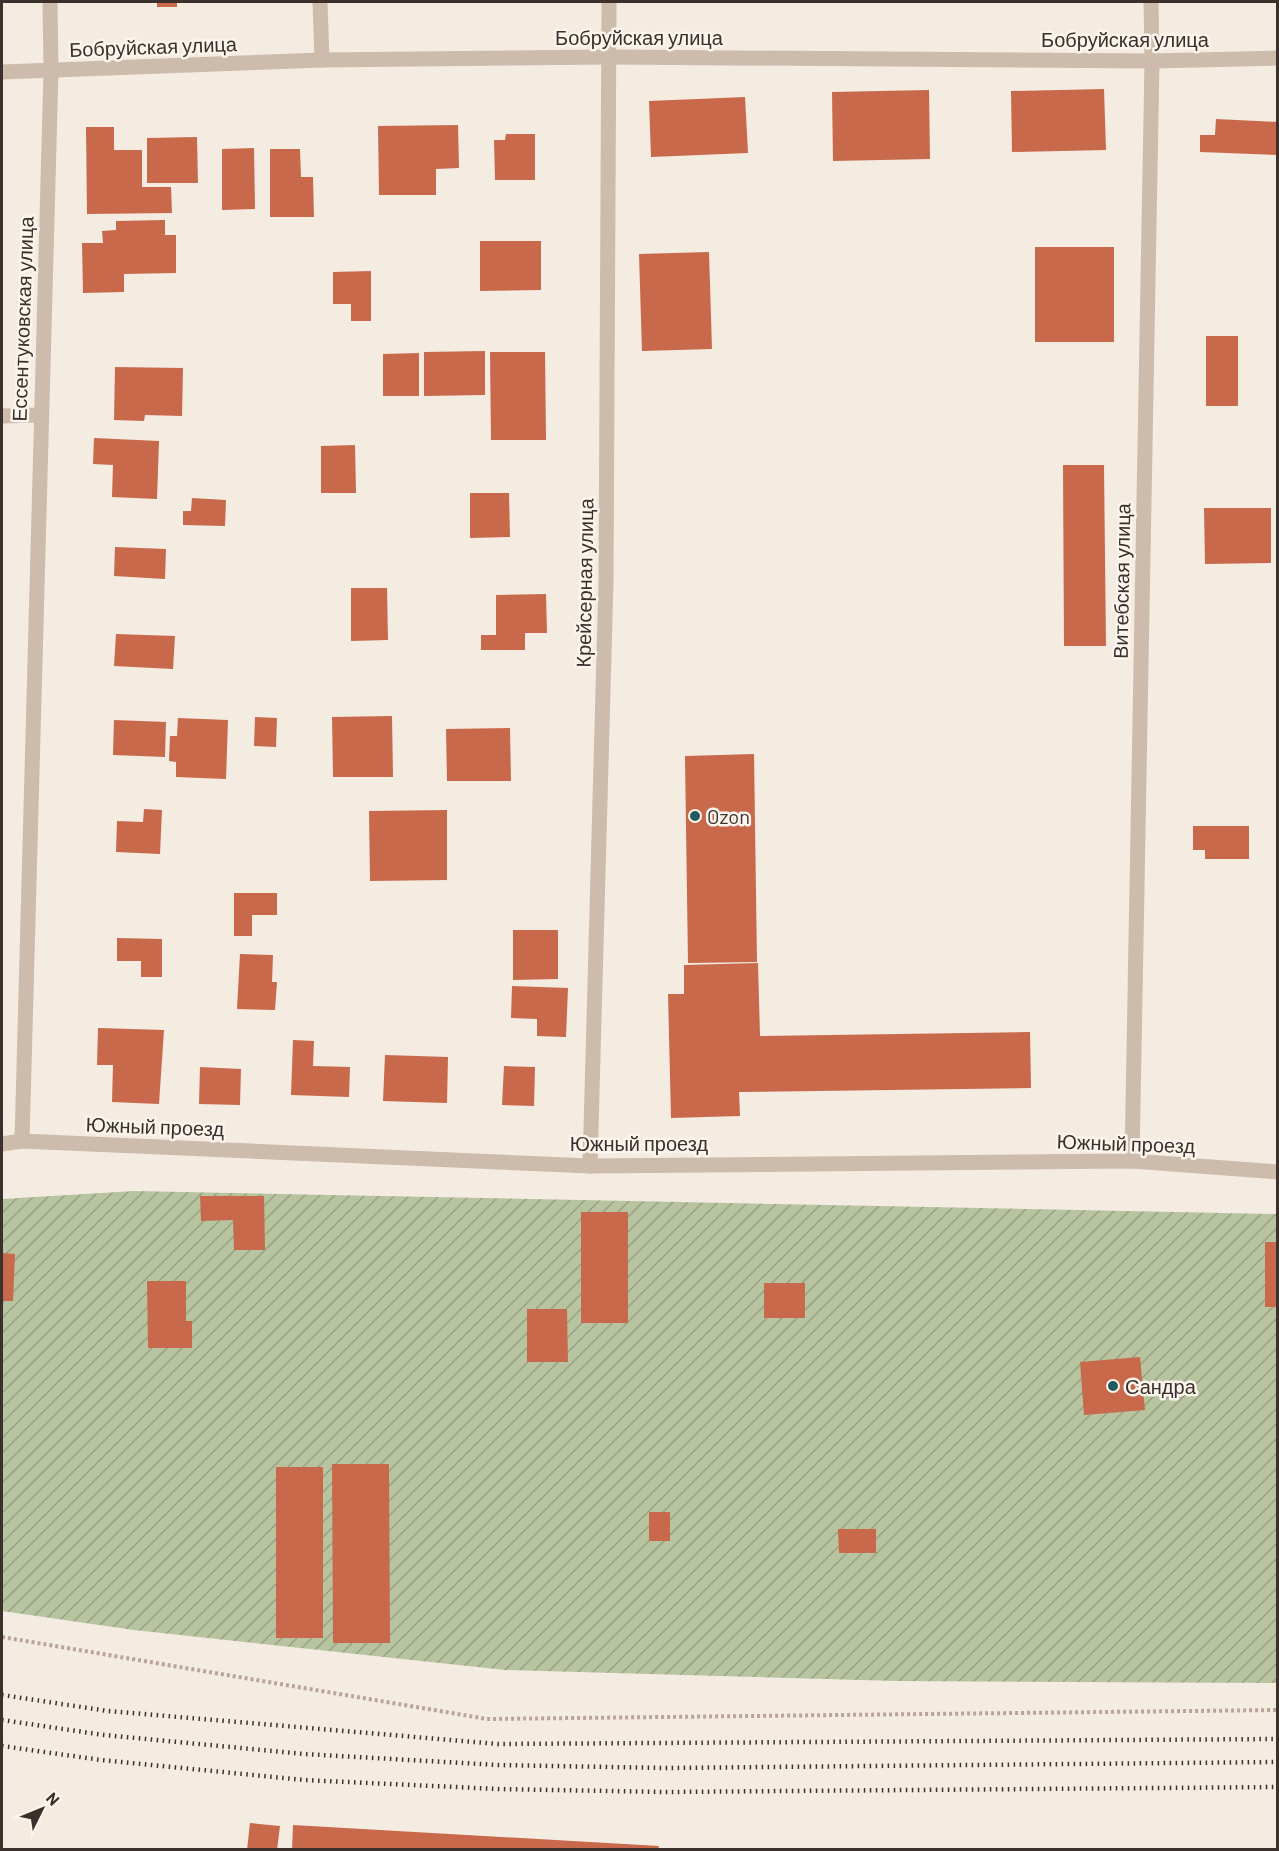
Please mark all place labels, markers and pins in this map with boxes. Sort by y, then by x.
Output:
place label: Ozon [707,804,750,828]
marker: Ozon [688,809,702,823]
place label: Сандра [1125,1374,1197,1398]
marker: Сандра [1106,1379,1120,1393]

